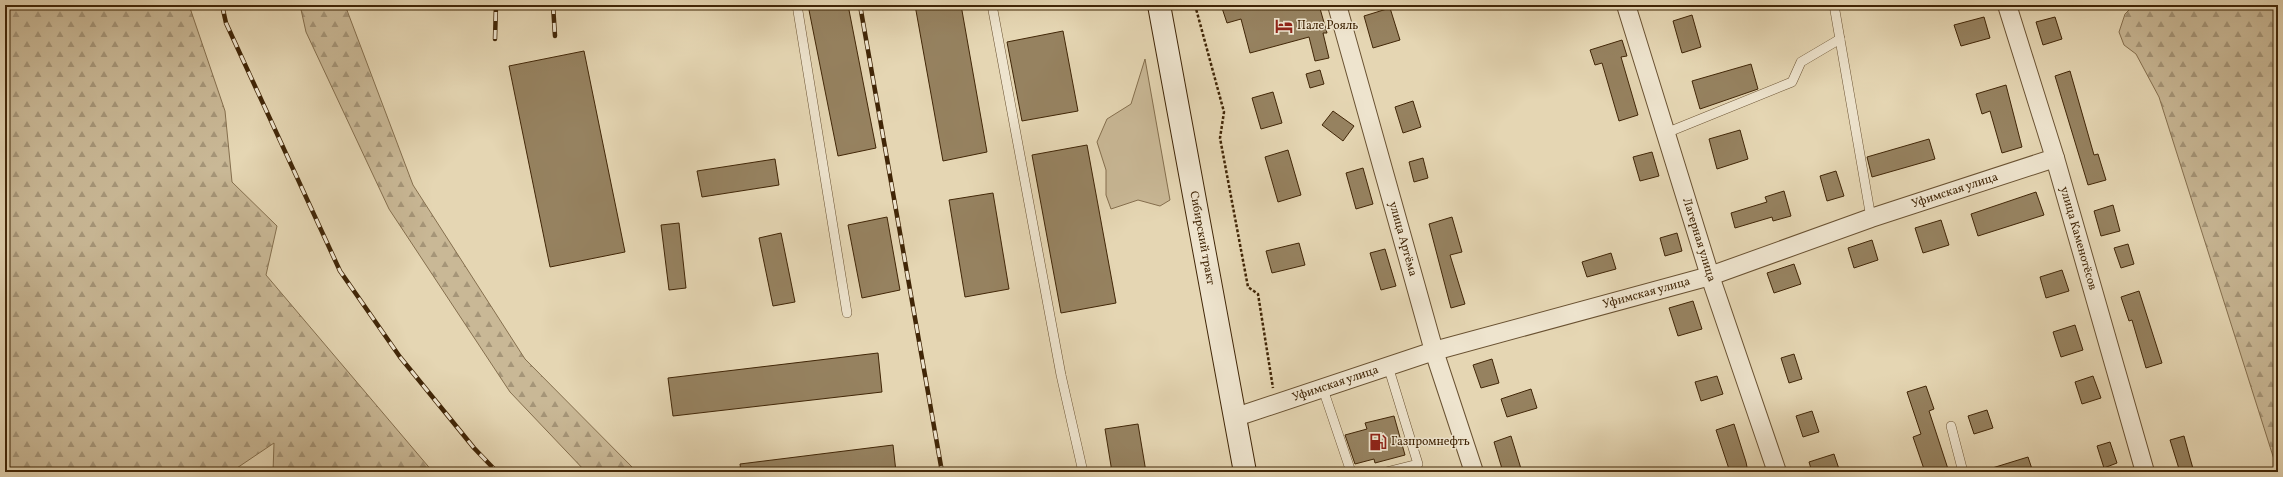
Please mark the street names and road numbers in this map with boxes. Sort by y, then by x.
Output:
street label: Уфимская улица [1909,169,2000,212]
street label: улица Каменотёсов [2056,185,2100,292]
street label: Сибирский тракт [1185,190,1218,287]
street label: Лагерная улица [1678,196,1719,284]
street label: улица Артёма [1384,200,1421,278]
street label: Уфимская улица [1601,274,1692,313]
street label: Уфимская улица [1290,362,1381,406]

